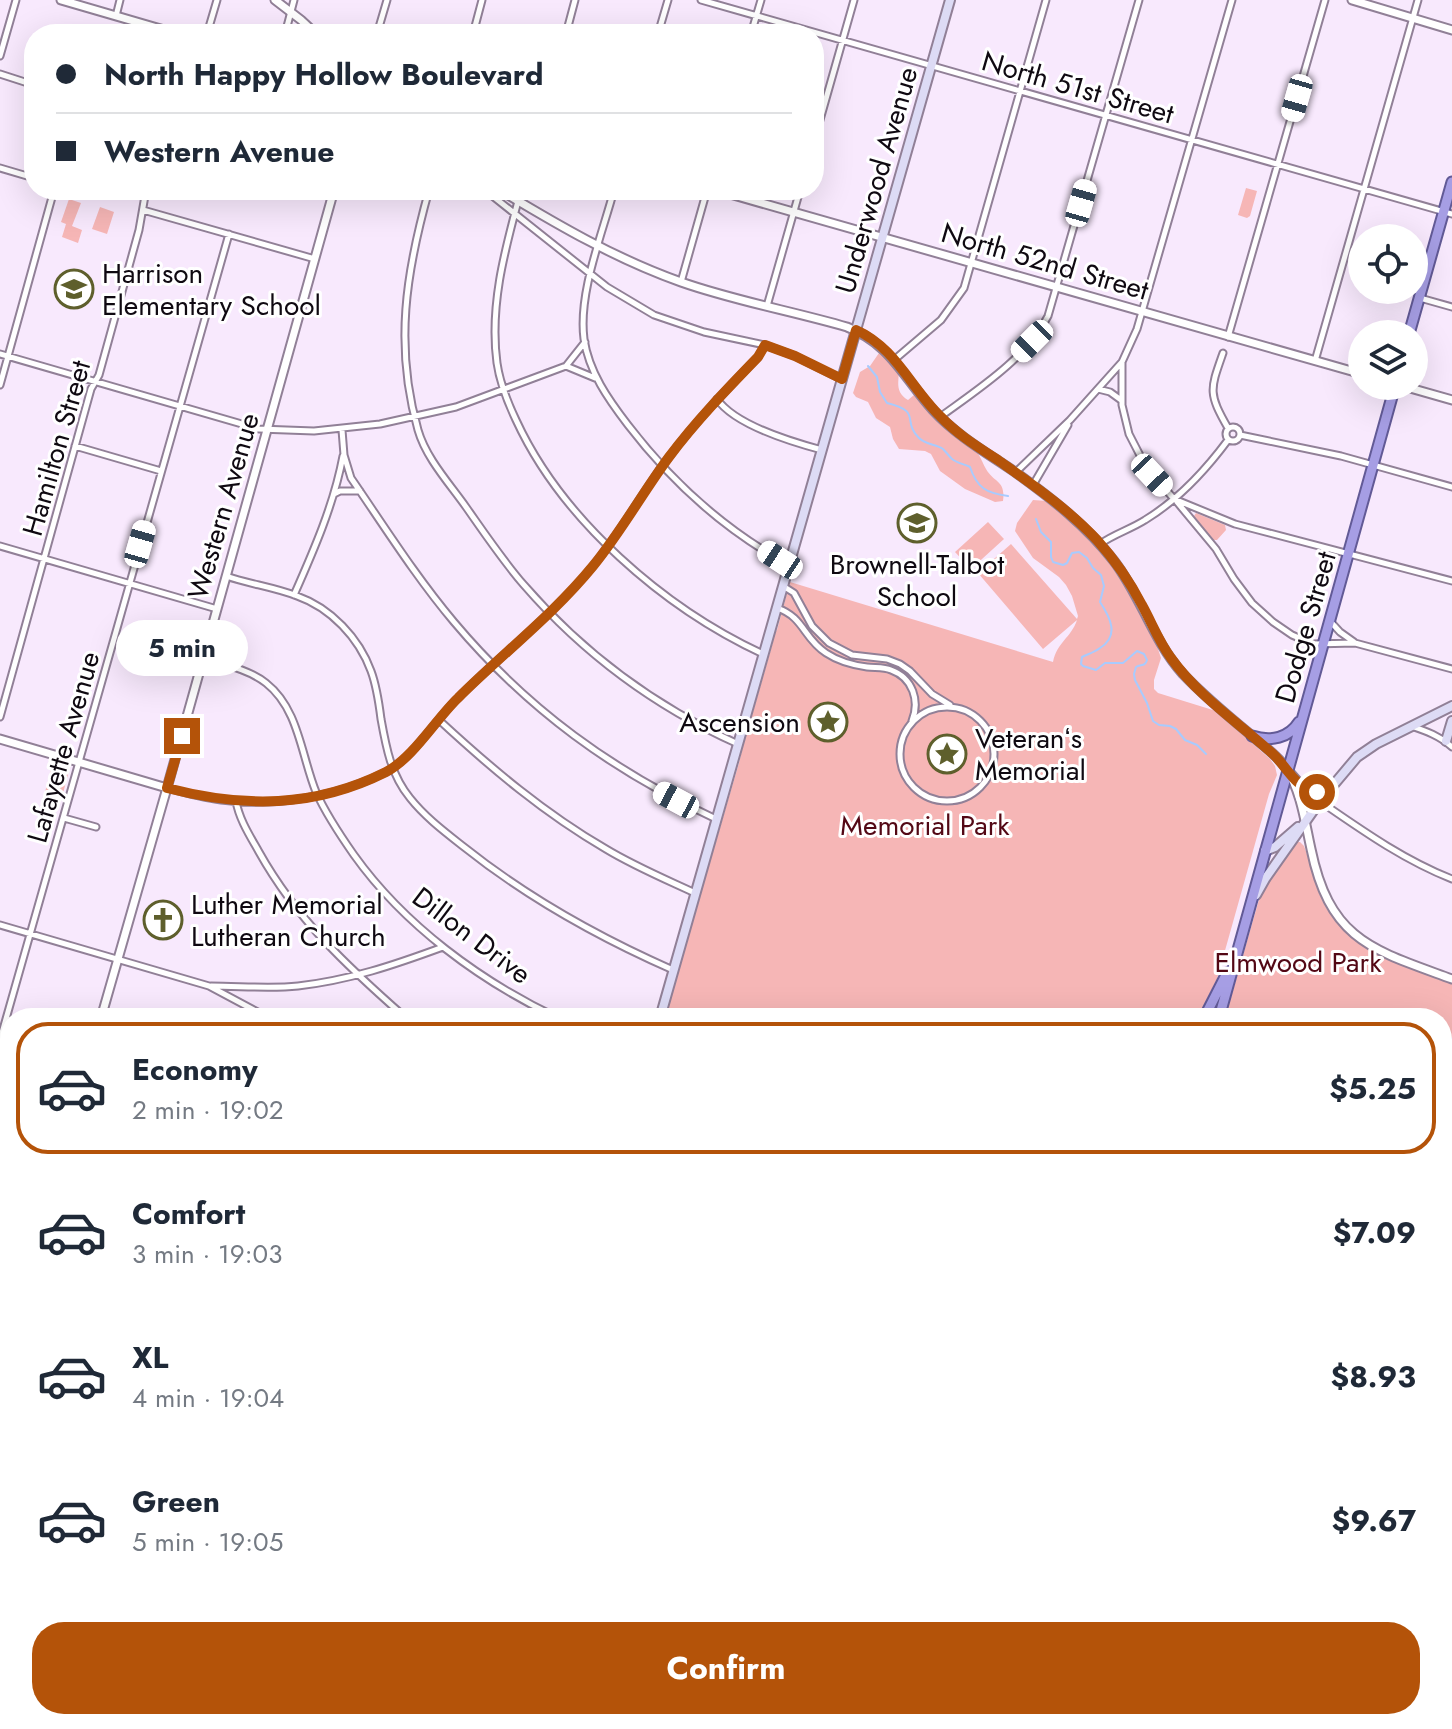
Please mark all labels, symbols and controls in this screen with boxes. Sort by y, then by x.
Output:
street label: North 51st Street [977,40,1179,135]
text: North Happy Hollow Boulevard [104,53,544,96]
street label: Underwood Avenue [825,62,928,298]
car [1279,72,1315,124]
text: Western Avenue [104,130,335,173]
car [1063,177,1099,229]
street label: North 52nd Street [936,212,1154,311]
map controls [1348,224,1428,400]
button: locate [1348,224,1428,304]
place label: Harrison Elementary School [102,253,321,326]
school or university icon: Harrison Elementary School [53,268,95,310]
car [1007,316,1057,366]
button: layers [1348,320,1428,400]
street label: Hamilton Street [12,355,101,541]
street label: Western Avenue [177,408,270,604]
car [1127,449,1177,501]
school or university icon: Brownell-Talbot School [896,502,938,544]
car [122,518,158,570]
car [753,537,807,583]
place label: Brownell-Talbot School [830,544,1005,617]
street label: Dodge Street [1264,546,1347,708]
callout: 5 min [116,620,248,676]
text: 5 min [148,629,216,667]
street label: Lafayette Avenue [17,647,110,848]
place icon: Ascension [807,701,849,743]
place label: Ascension [679,702,800,743]
route end [164,718,200,754]
place label: Veteranʻs Memorial [975,718,1086,791]
place icon: Veteranʻs Memorial [926,733,968,775]
route start [1299,774,1335,810]
car [649,778,703,822]
park label: Memorial Park [840,805,1010,846]
street label: Dillon Drive [404,877,540,994]
place label: Luther Memorial Lutheran Church [191,884,386,957]
church icon: Luther Memorial Lutheran Church [142,899,184,941]
park label: Elmwood Park [1215,942,1382,983]
text: Economy [132,1048,258,1091]
icon: car [36,1052,108,1124]
text: $5.25 [1329,1067,1416,1110]
text: 2 min · 19:02 [132,1091,284,1129]
text: Comfort [132,1192,245,1235]
icon: car [36,1196,108,1268]
text: $7.09 [1333,1211,1416,1254]
text: 3 min · 19:03 [132,1235,282,1273]
text: XL [132,1336,168,1379]
icon: car [36,1340,108,1412]
text: $8.93 [1331,1355,1416,1398]
text: 4 min · 19:04 [132,1379,284,1417]
text: Green [132,1480,220,1523]
icon: car [36,1484,108,1556]
text: $9.67 [1332,1499,1416,1542]
text: 5 min · 19:05 [132,1523,283,1561]
button: Confirm [32,1622,1420,1714]

